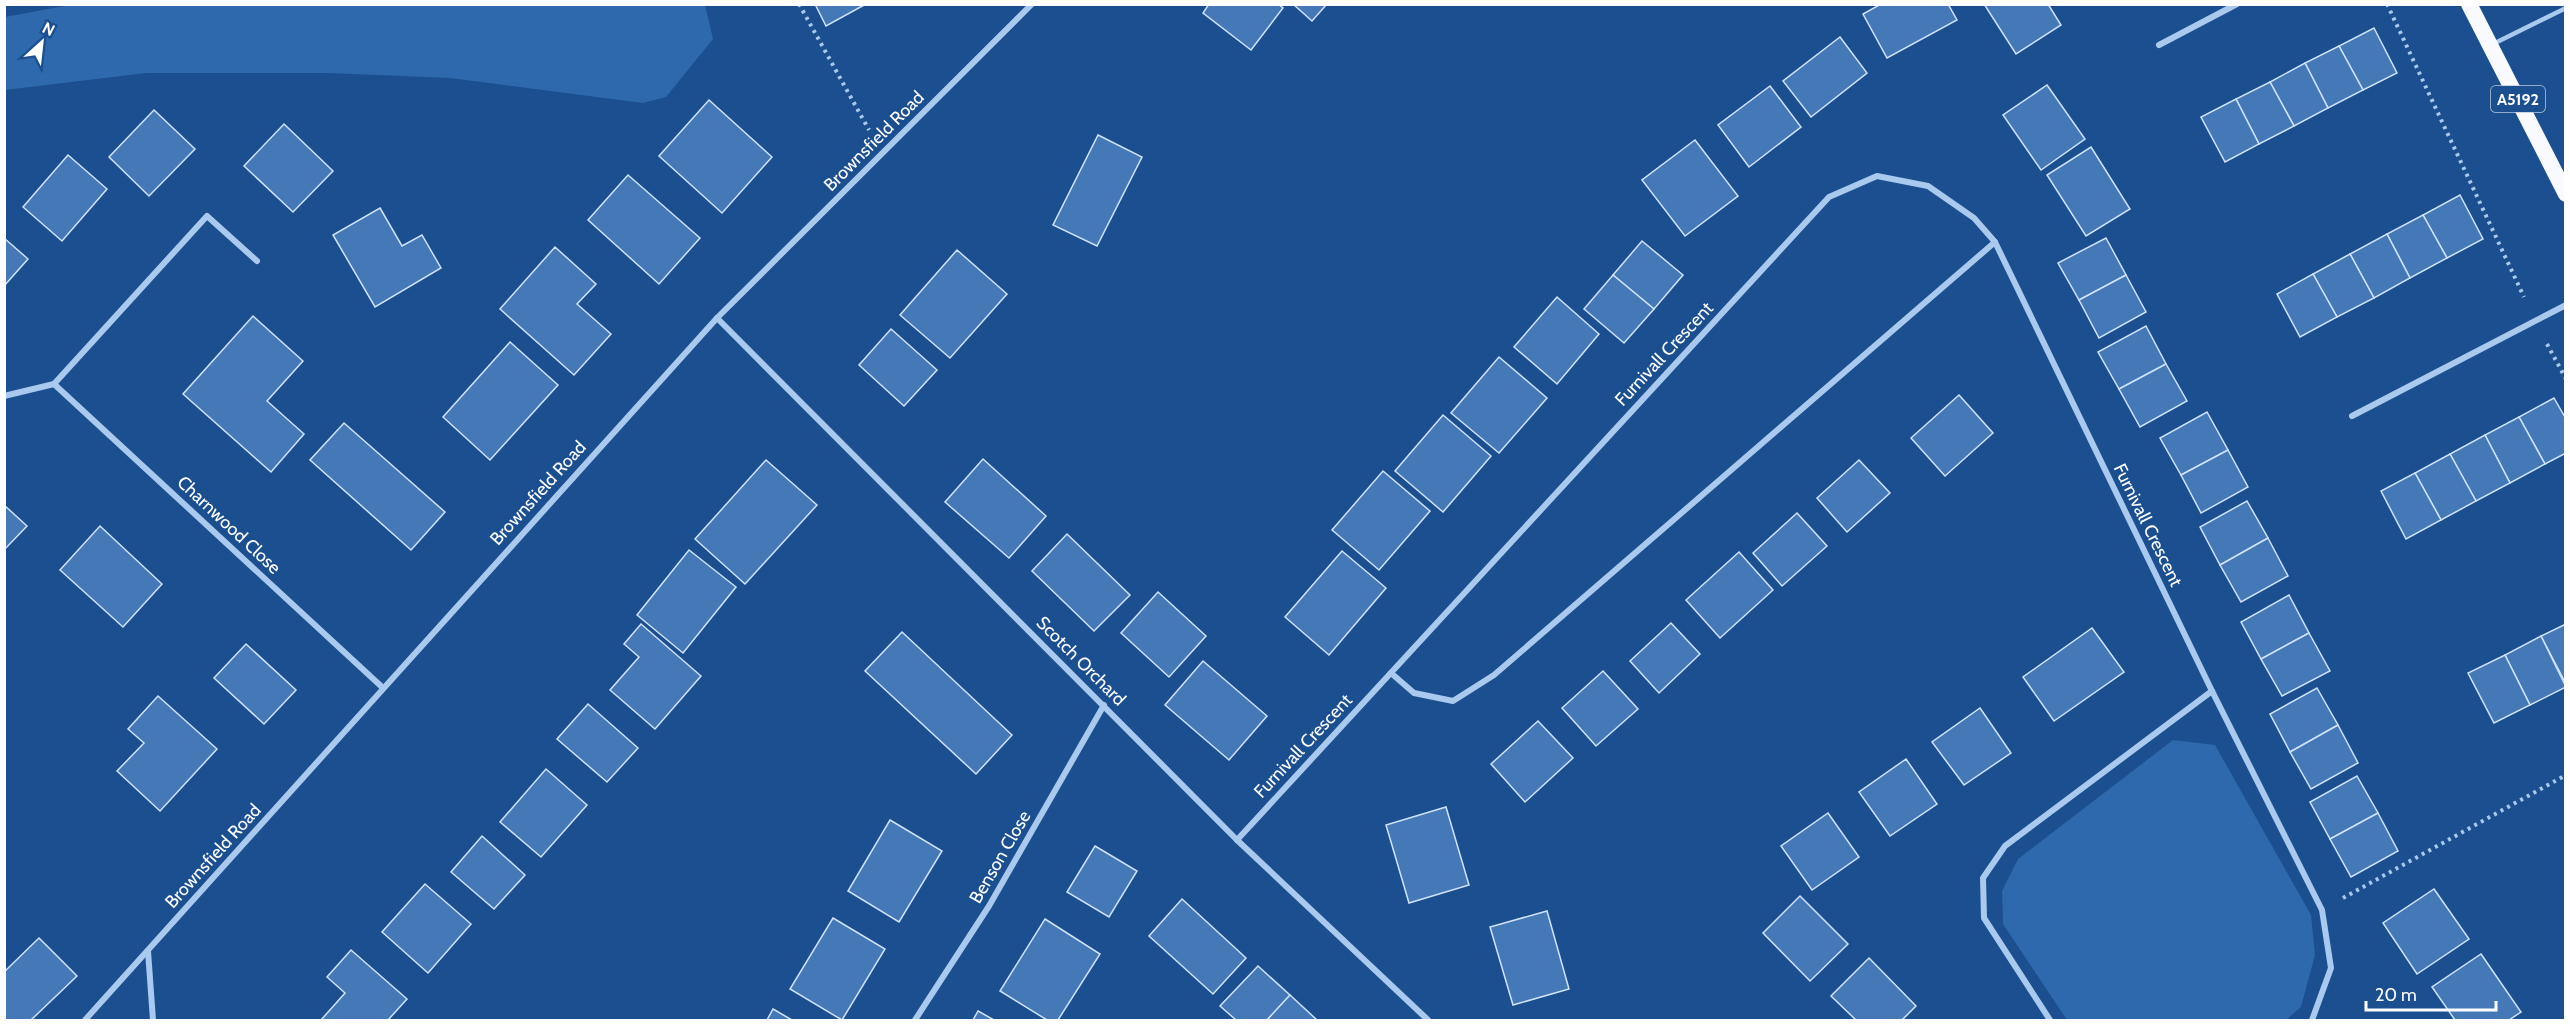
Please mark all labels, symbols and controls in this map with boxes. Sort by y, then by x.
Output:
north arrow [12,12,72,72]
text: N [39,18,58,40]
street label: Brownsfield Road [819,86,929,196]
road number: A5192 [2491,86,2545,112]
street label: Furnivall Crescent [1610,298,1718,410]
street label: Brownsfield Road [485,436,591,550]
street label: Furnivall Crescent [2109,460,2187,590]
street label: Charnwood Close [173,471,285,579]
street label: Scotch Orchard [1032,612,1130,710]
street label: Furnivall Crescent [1249,690,1357,802]
street label: Brownsfield Road [160,799,266,913]
street label: Benson Close [965,807,1035,907]
scale bar [2366,974,2496,1012]
text: 20 m [2375,984,2417,1006]

